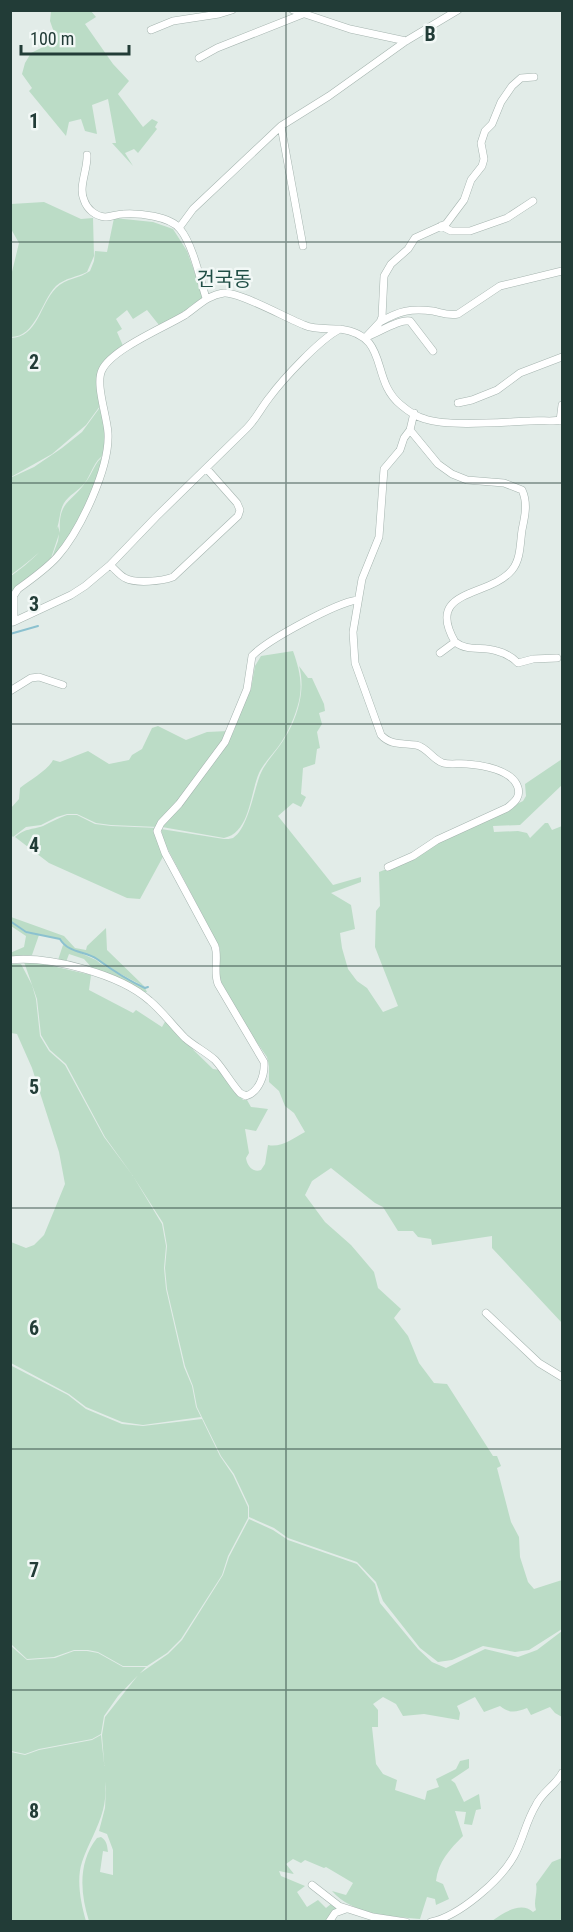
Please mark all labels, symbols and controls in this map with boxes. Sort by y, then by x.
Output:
scale bar [21,18,129,56]
text: B [424,22,436,46]
text: 100 m [30,28,74,49]
text: 1 [29,109,39,133]
district label: 건국동 [196,267,252,291]
text: 2 [29,350,39,374]
text: 3 [29,592,39,616]
text: 4 [29,833,39,857]
text: 5 [29,1075,39,1099]
text: 6 [29,1316,39,1340]
text: 7 [29,1558,39,1582]
text: 8 [29,1799,39,1823]

